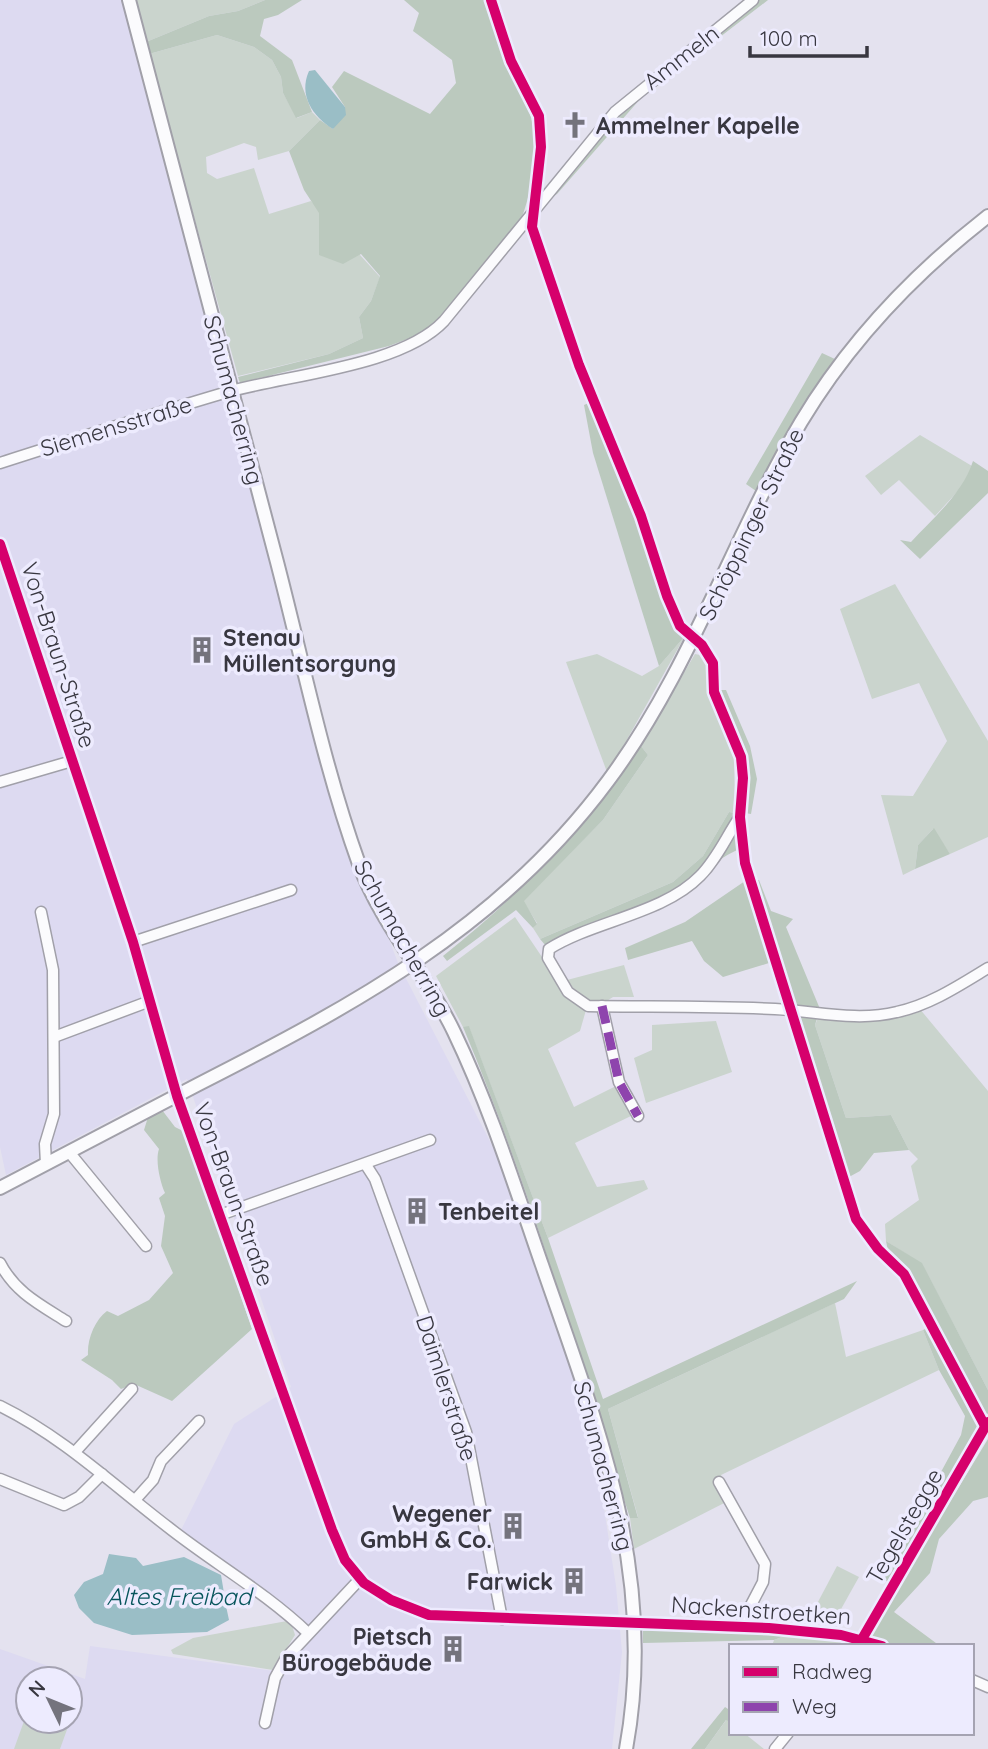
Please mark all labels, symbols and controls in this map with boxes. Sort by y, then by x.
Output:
scale bar [750,14,867,58]
street label: Ammeln [637,18,725,96]
text: 100 m [760,25,818,51]
church icon: Ammelner Kapelle [560,110,590,140]
place label: Ammelner Kapelle [596,111,800,140]
street label: Schumacherring [197,312,271,488]
street label: Siemensstraße [37,389,195,463]
street label: Schöppinger Straße [692,423,810,625]
street label: Von-Braun-Straße [15,558,103,752]
place label: Stenau Müllentsorgung [223,623,396,678]
building icon: Stenau Müllentsorgung [187,635,217,665]
street label: Schumacherring [348,855,458,1021]
street label: Von-Braun-Straße [187,1098,281,1290]
building icon: Tenbeitel [402,1196,432,1226]
place label: Tenbeitel [438,1197,539,1226]
street label: Daimlerstraße [410,1312,484,1464]
street label: Schumacherring [567,1378,641,1554]
street label: Tegelstegge [859,1463,949,1589]
place label: Wegener GmbH & Co. [360,1499,492,1554]
building icon: Wegener GmbH & Co. [498,1511,528,1541]
building icon: Farwick [559,1566,589,1596]
place label: Farwick [467,1567,553,1596]
water label: Altes Freibad [107,1581,255,1611]
street label: Nackenstroetken [670,1589,852,1631]
place label: Pietsch Bürogebäude [282,1622,432,1677]
building icon: Pietsch Bürogebäude [438,1634,468,1664]
legend [729,1644,974,1735]
text: Radweg [792,1658,872,1684]
north arrow [14,1665,84,1735]
text: N [23,1675,50,1702]
text: Weg [792,1693,837,1719]

